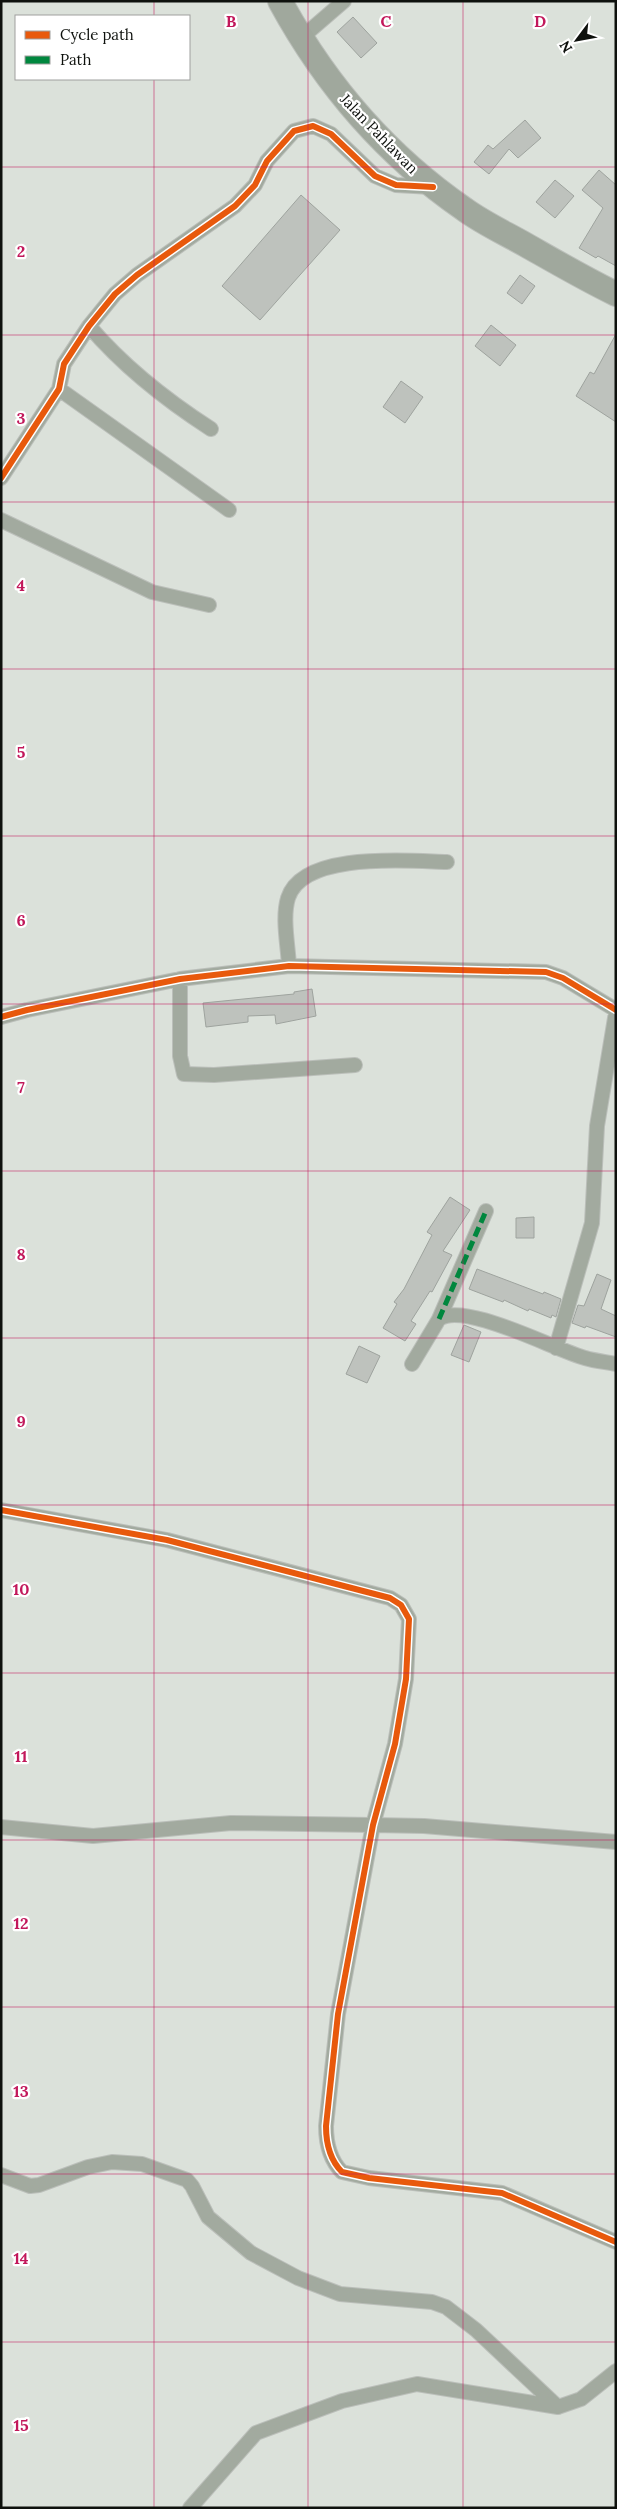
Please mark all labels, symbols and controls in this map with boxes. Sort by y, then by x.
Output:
text: B [226,11,237,31]
text: C [380,11,392,31]
text: D [534,11,546,31]
legend [15,15,190,80]
north arrow [552,15,602,65]
text: Cycle path [60,25,134,44]
text: N [555,37,576,56]
text: Path [60,50,91,69]
street label: Jalan Pahlawan [336,89,422,178]
text: 2 [17,241,25,261]
text: 3 [17,408,26,428]
text: 4 [17,575,26,595]
text: 5 [17,742,26,762]
text: 6 [16,910,26,930]
text: 7 [17,1077,25,1097]
text: 8 [16,1244,26,1264]
text: 9 [16,1411,26,1431]
text: 10 [13,1579,29,1599]
text: 11 [15,1746,28,1766]
text: 12 [13,1913,29,1933]
text: 13 [13,2081,29,2101]
text: 14 [13,2248,29,2268]
text: 15 [13,2415,29,2435]

